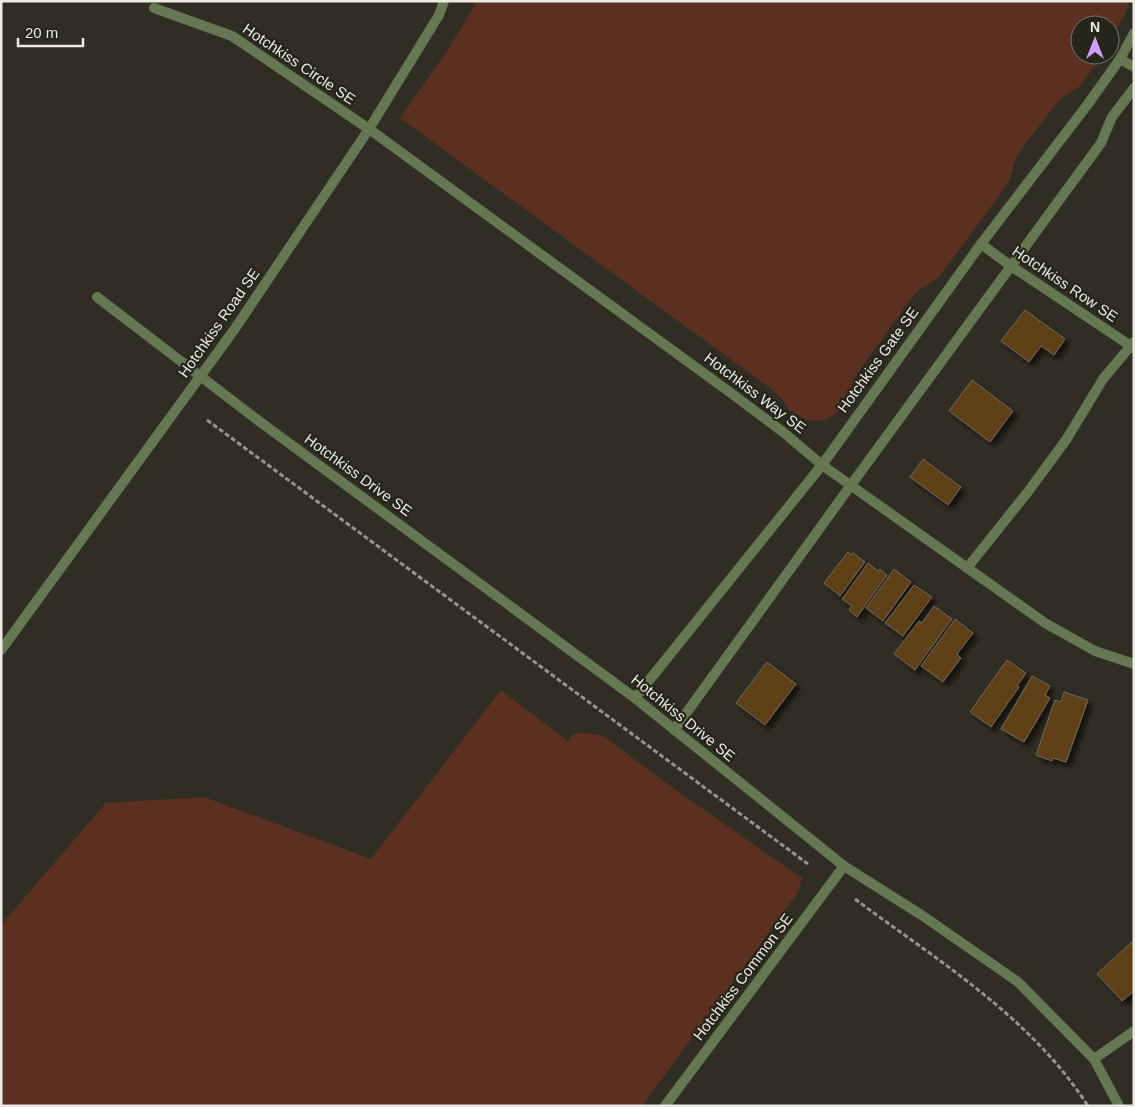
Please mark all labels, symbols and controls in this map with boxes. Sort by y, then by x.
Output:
scale bar [18,15,82,47]
north arrow [1070,15,1120,65]
text: N [1090,19,1100,35]
street label: Hotchkiss Circle SE [240,20,359,107]
text: 20 m [25,24,58,41]
street label: Hotchkiss Row SE [1009,242,1121,325]
street label: Hotchkiss Road SE [175,265,263,381]
street label: Hotchkiss Gate SE [834,304,921,416]
street label: Hotchkiss Way SE [701,349,809,436]
street label: Hotchkiss Drive SE [301,430,415,519]
street label: Hotchkiss Drive SE [628,671,739,765]
street label: Hotchkiss Common SE [689,910,796,1043]

